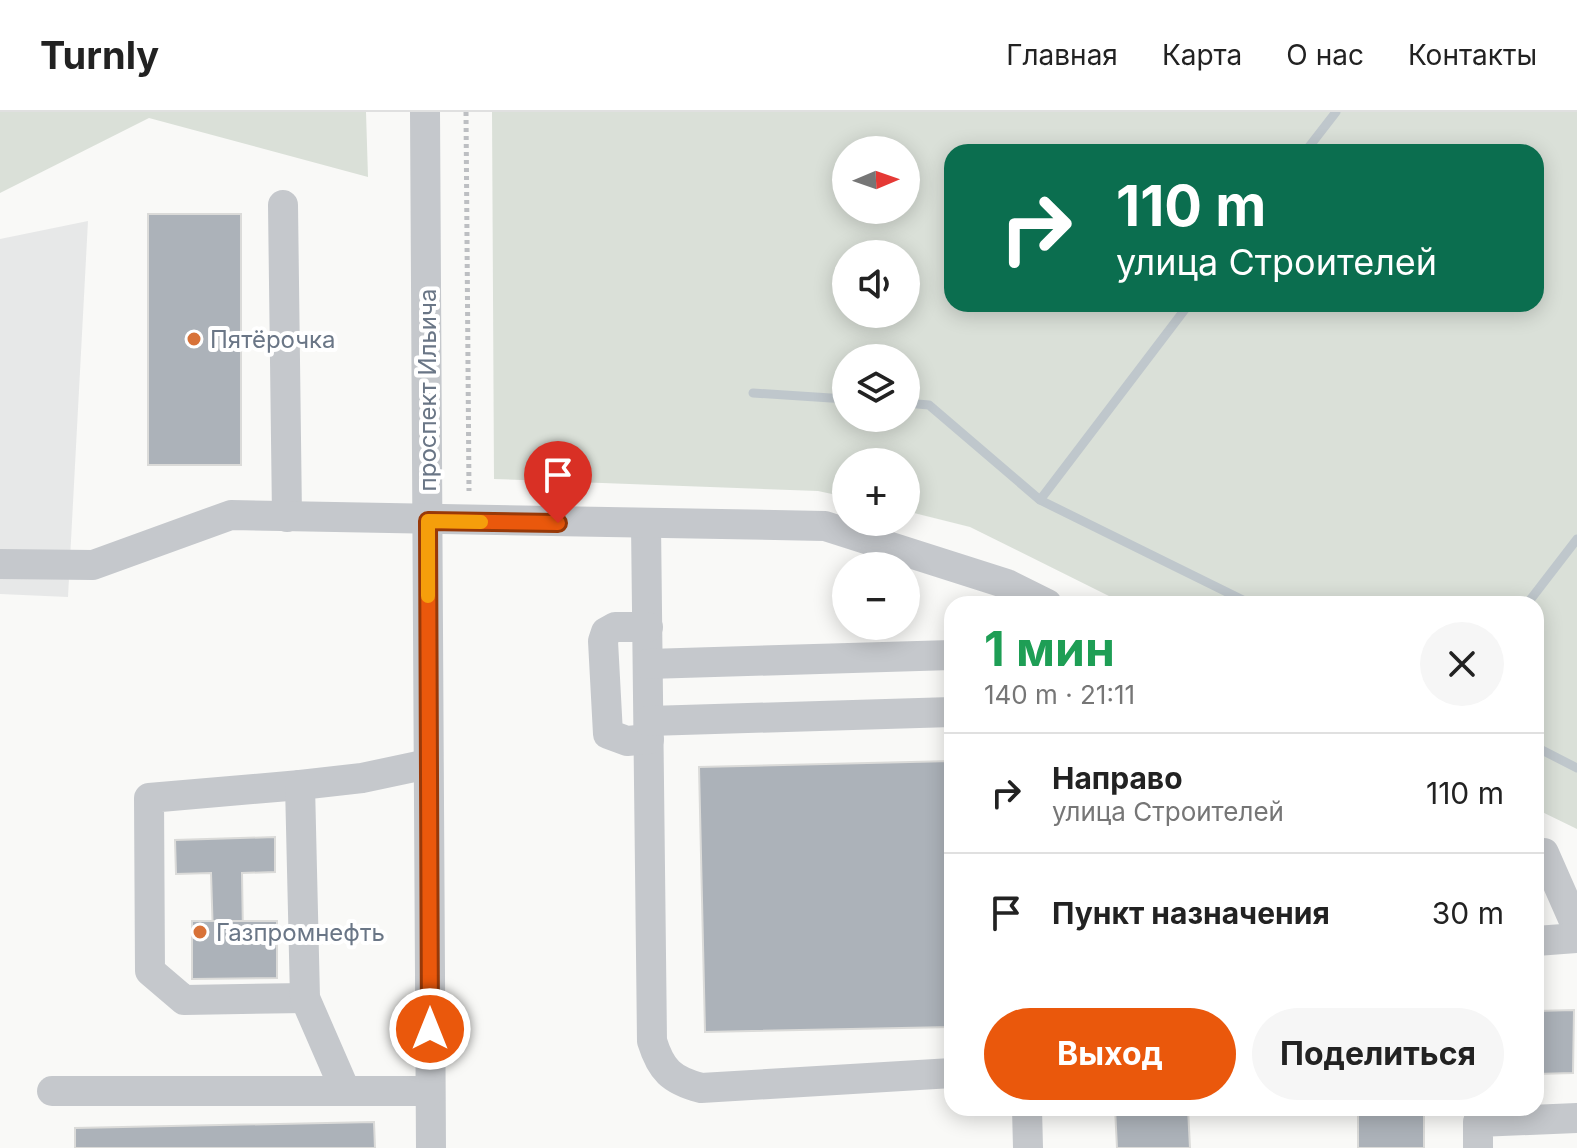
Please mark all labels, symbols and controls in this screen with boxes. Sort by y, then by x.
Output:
text: Turnly [40,32,159,78]
text: Главная [1006,38,1118,72]
text: Карта [1162,38,1242,72]
text: О нас [1286,38,1364,72]
text: Контакты [1408,38,1537,72]
north arrow [832,136,920,224]
map controls [832,136,920,640]
text: 110 m [1116,172,1266,240]
icon: right [984,176,1088,280]
button: sound [832,240,920,328]
text: улица Строителей [1116,240,1437,284]
street label: проспект Ильича [413,289,442,491]
place label: Пятёрочка [210,325,336,354]
marker: Пятёрочка [185,330,203,348]
button: layers [832,344,920,432]
pin [524,441,592,523]
button: + [832,448,920,536]
icon: arrive [536,453,580,497]
button: − [832,552,920,640]
text: 1 мин [984,619,1115,678]
button: close [1420,622,1504,706]
text: 140 m · 21:11 [984,679,1135,710]
text: Направо [1052,760,1183,796]
icon: right [984,771,1028,815]
text: 110 m [1426,775,1504,811]
text: улица Строителей [1052,796,1284,827]
icon: arrive [984,891,1028,935]
text: Пункт назначения [1052,895,1330,931]
text: 30 m [1432,895,1504,931]
place label: Газпромнефть [216,918,385,947]
marker: Газпромнефть [191,923,209,941]
position arrow [388,987,472,1071]
button: Выход [984,1008,1236,1100]
button: Поделиться [1252,1008,1504,1100]

